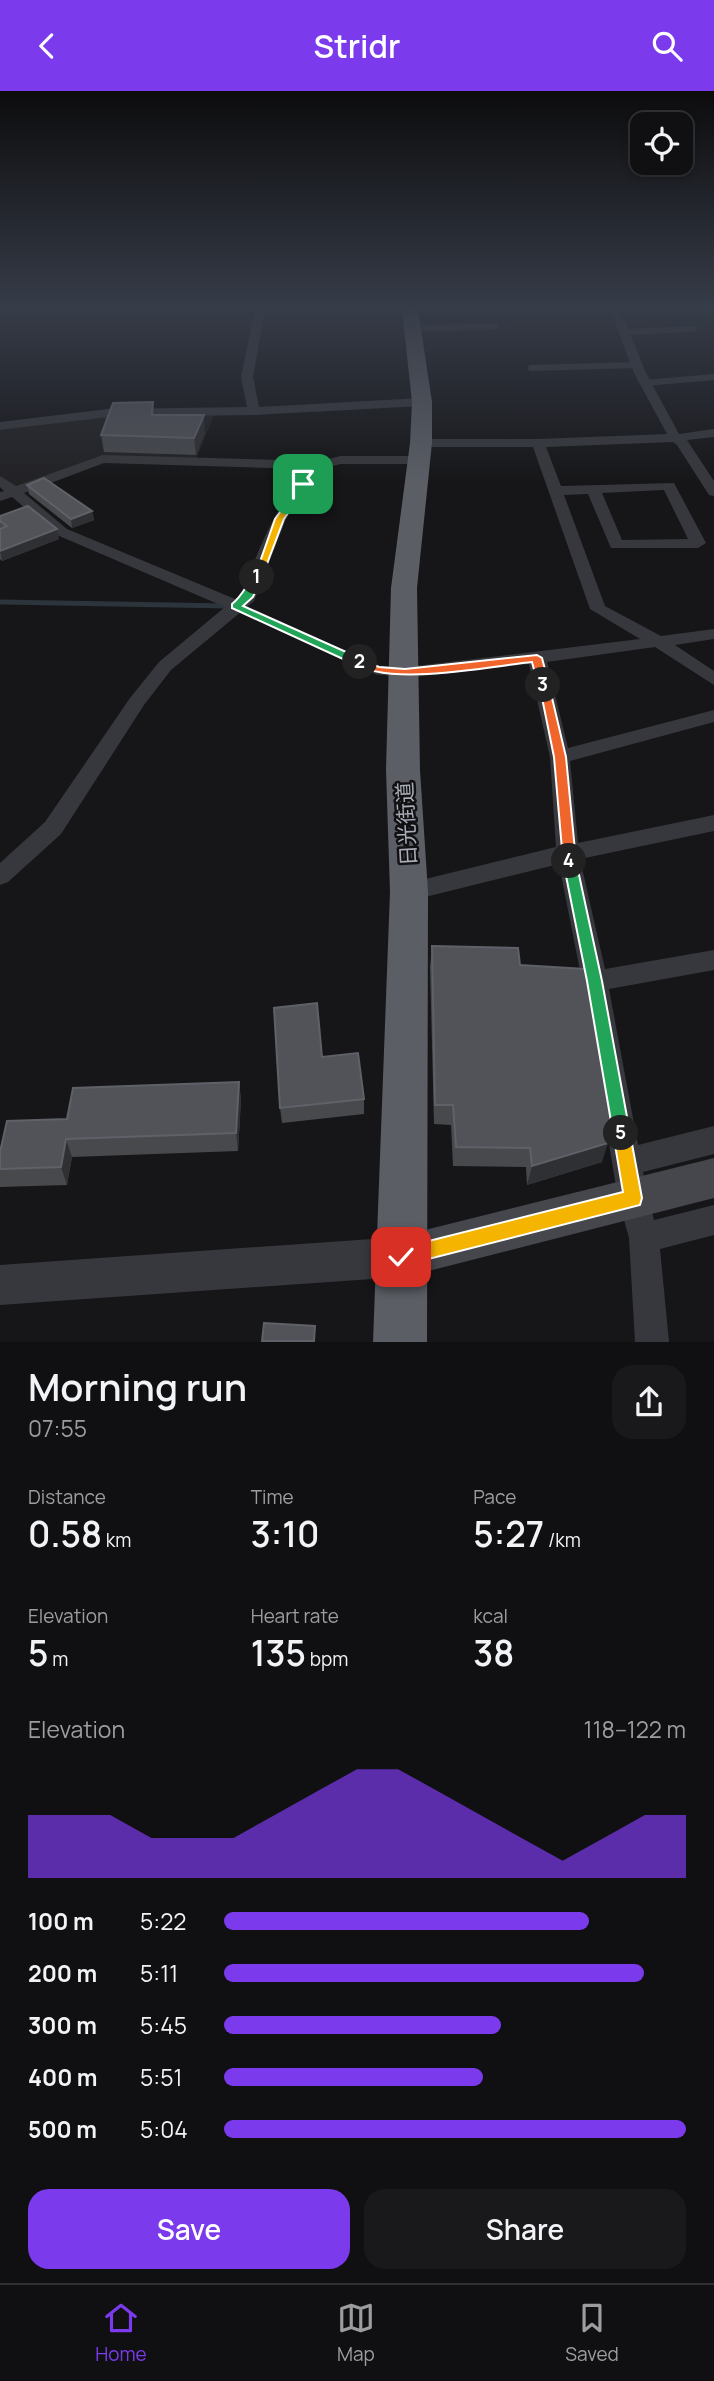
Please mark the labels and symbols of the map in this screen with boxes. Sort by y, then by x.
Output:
pin [273,454,333,514]
pin: 1 [240,559,274,595]
pin: 2 [342,645,378,679]
pin: 3 [526,667,560,703]
street label: 日光街道 [390,781,422,867]
pin: 4 [552,843,586,879]
pin: 5 [604,1115,638,1151]
pin [371,1227,431,1287]

